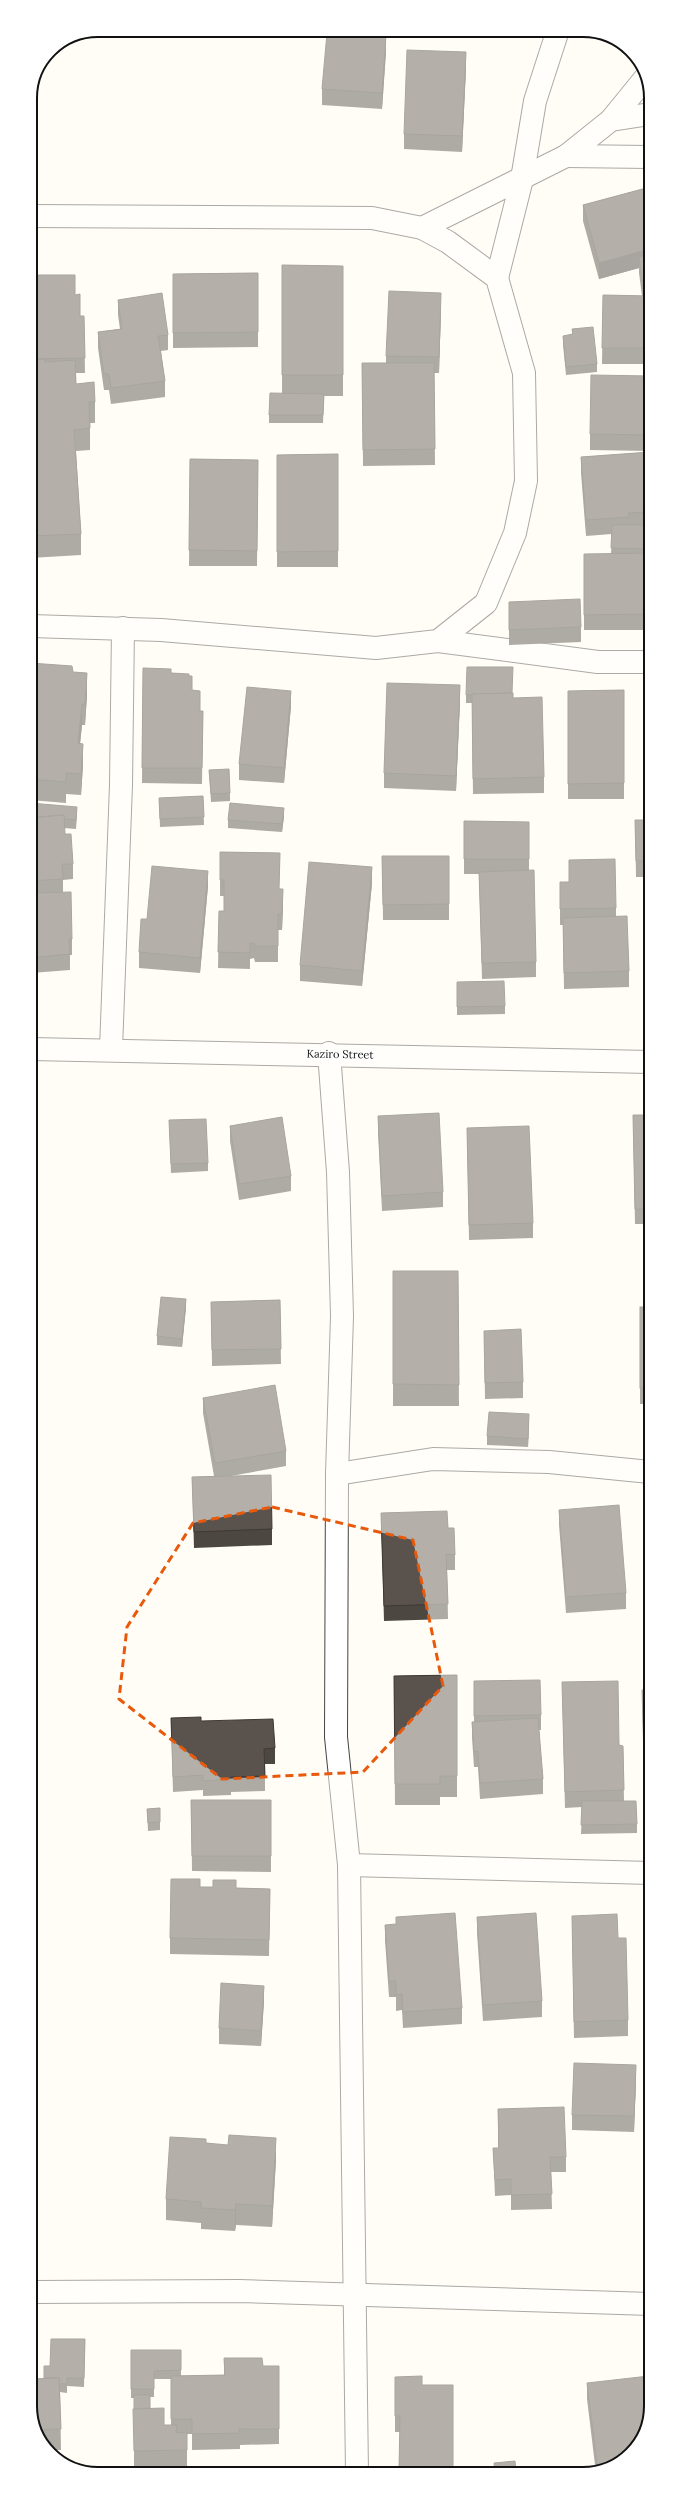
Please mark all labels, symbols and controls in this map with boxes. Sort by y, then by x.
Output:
street label: Kaziro Street [306,1046,374,1062]

